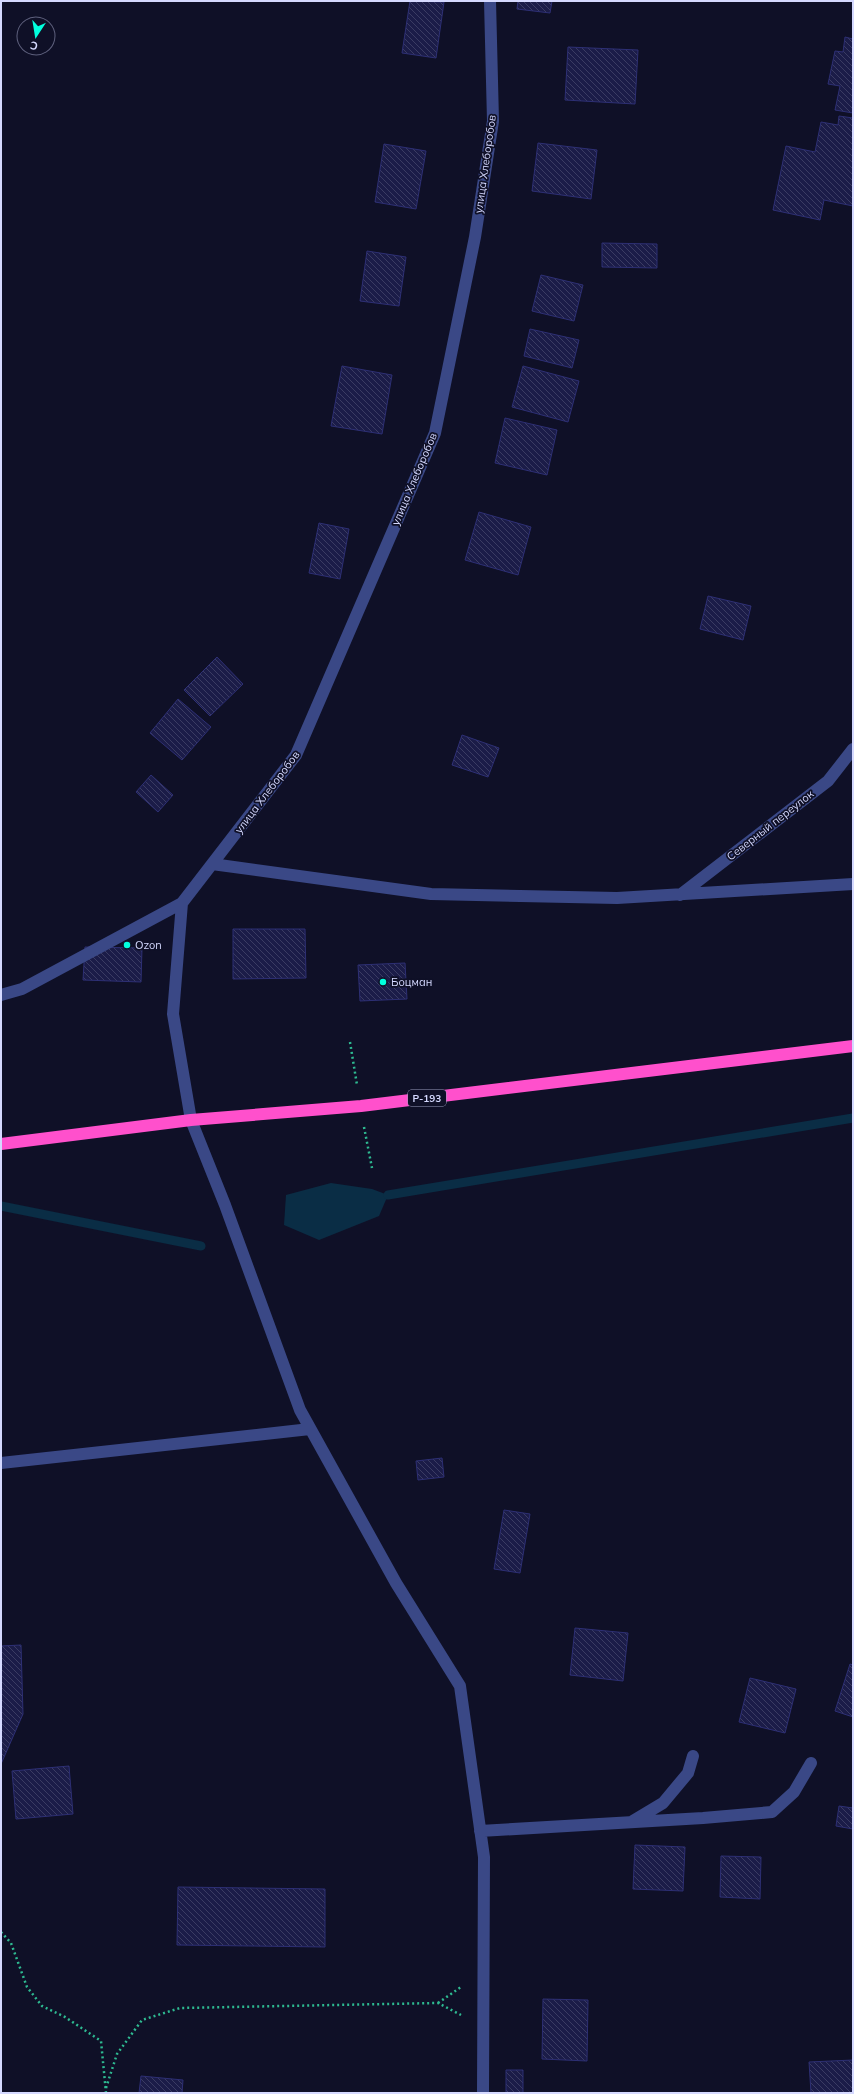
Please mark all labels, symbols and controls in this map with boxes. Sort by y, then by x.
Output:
north arrow [16,16,56,56]
text: С [28,38,39,53]
street label: улица Хлеборобов [471,114,499,214]
street label: улица Хлеборобов [388,430,440,528]
street label: улица Хлеборобов [231,748,303,836]
street label: Северный переулок [724,787,816,863]
place label: Ozon [135,938,162,952]
marker: Ozon [122,940,132,950]
place label: Боцман [391,975,432,989]
marker: Боцман [378,977,388,987]
road number: Р-193 [408,1090,446,1106]

